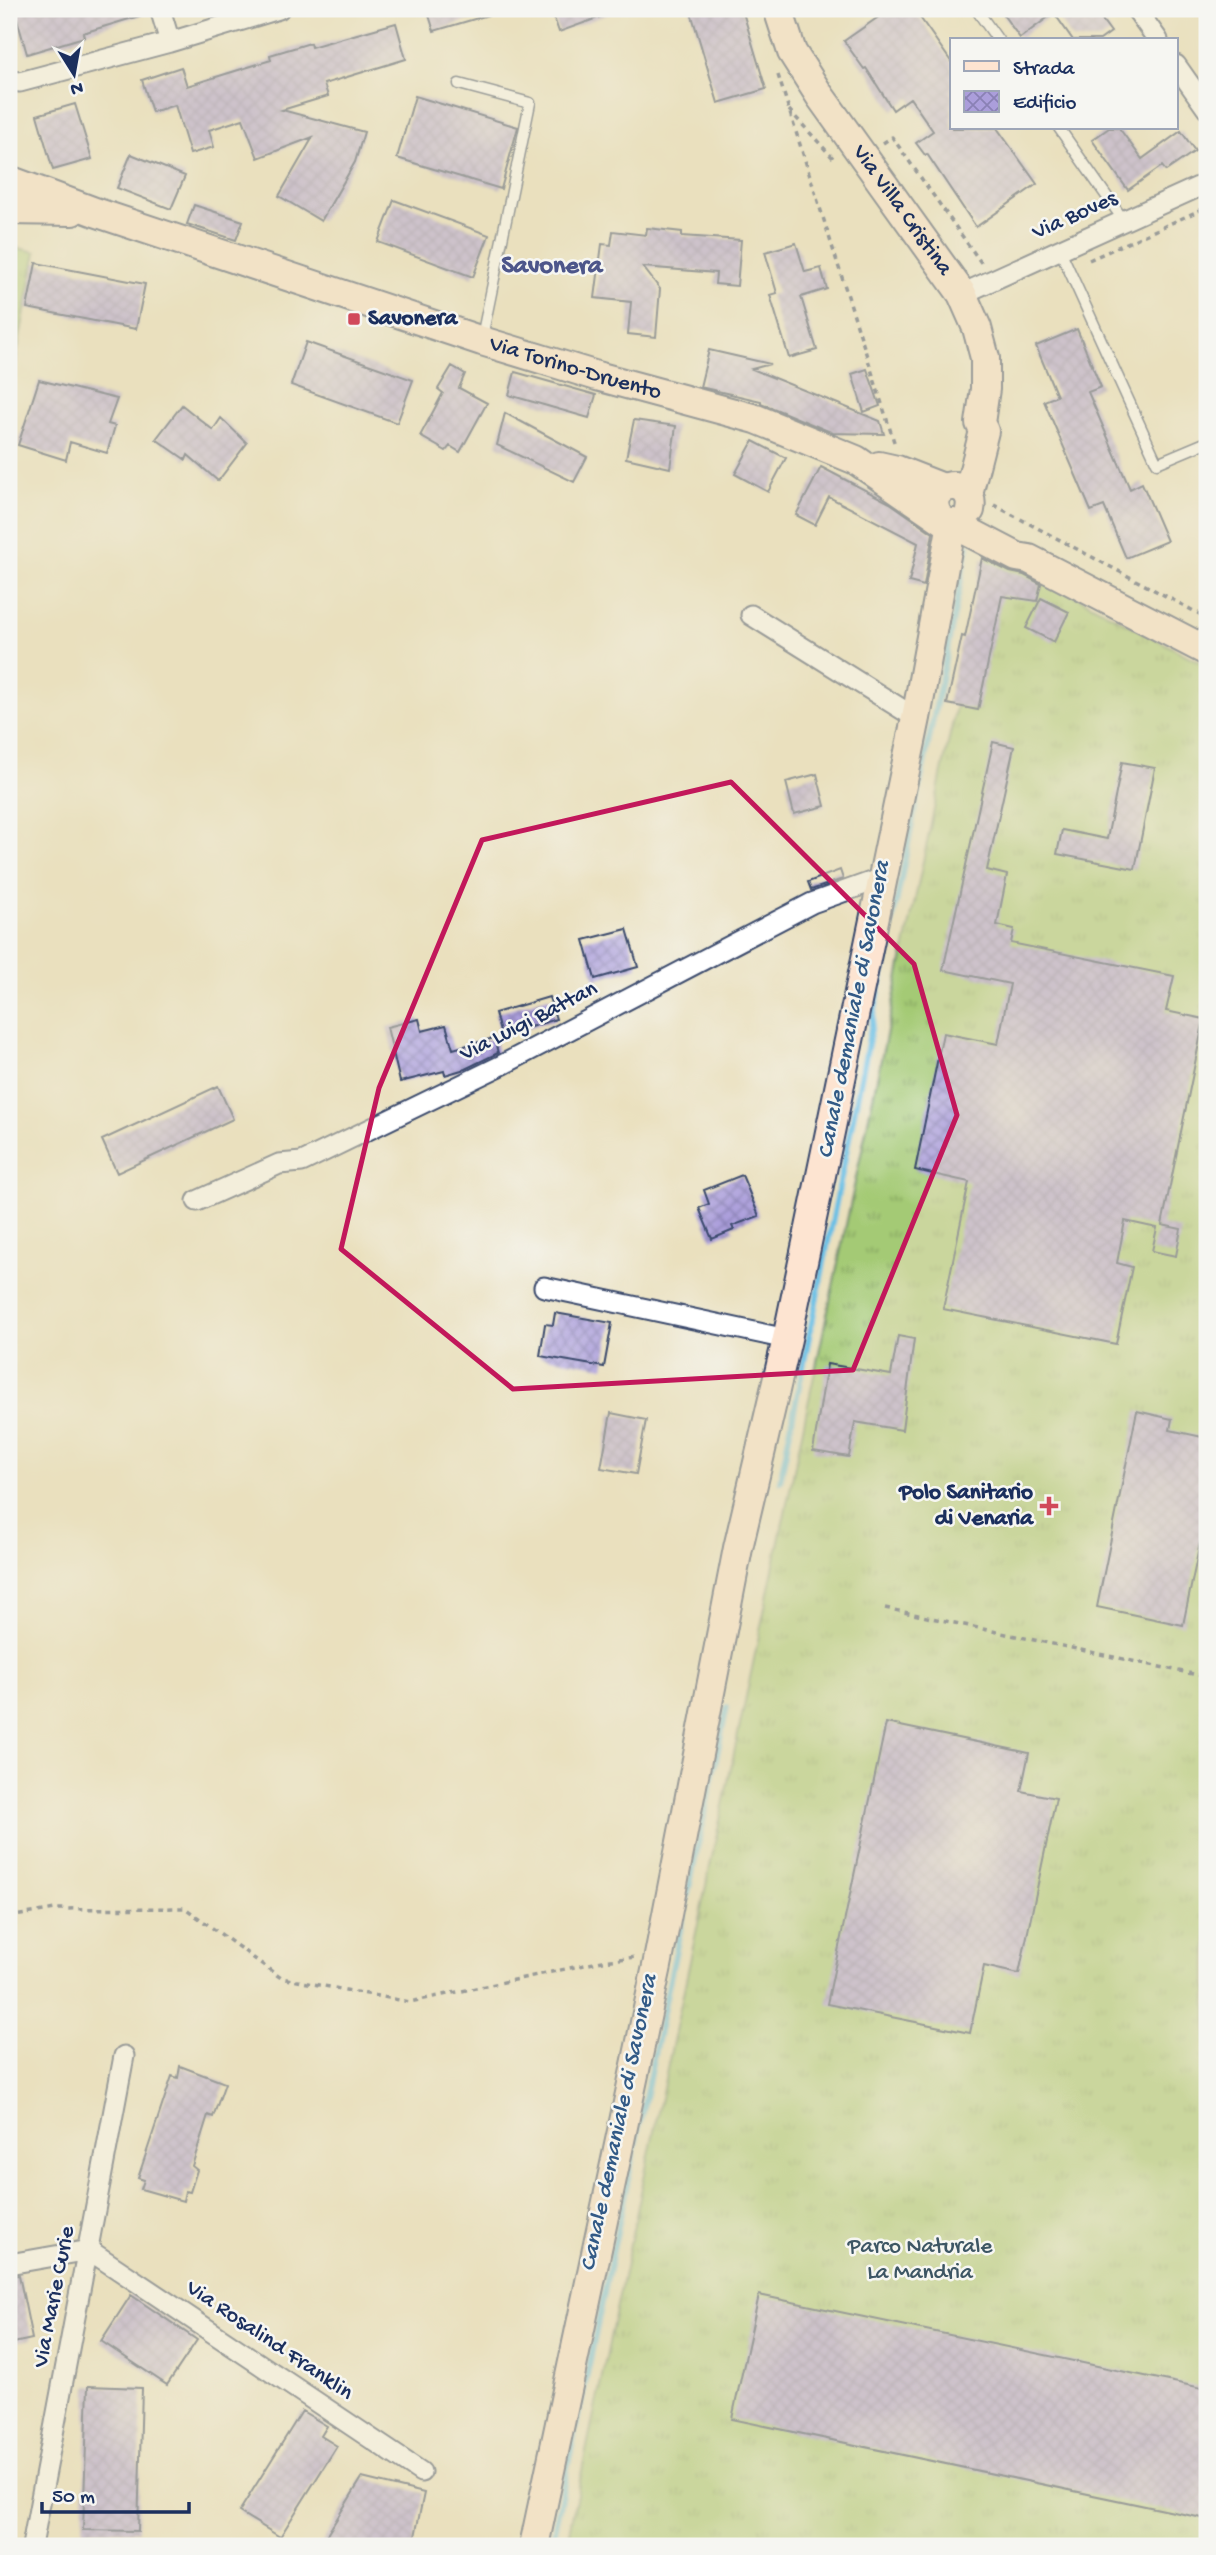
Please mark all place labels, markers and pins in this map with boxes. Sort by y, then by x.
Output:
place label: Savonera [368,306,458,333]
marker: Savonera [346,311,362,327]
place label: Polo Sanitario di Venaria [897,1480,1034,1533]
marker: Polo Sanitario di Venaria [1039,1496,1059,1516]

